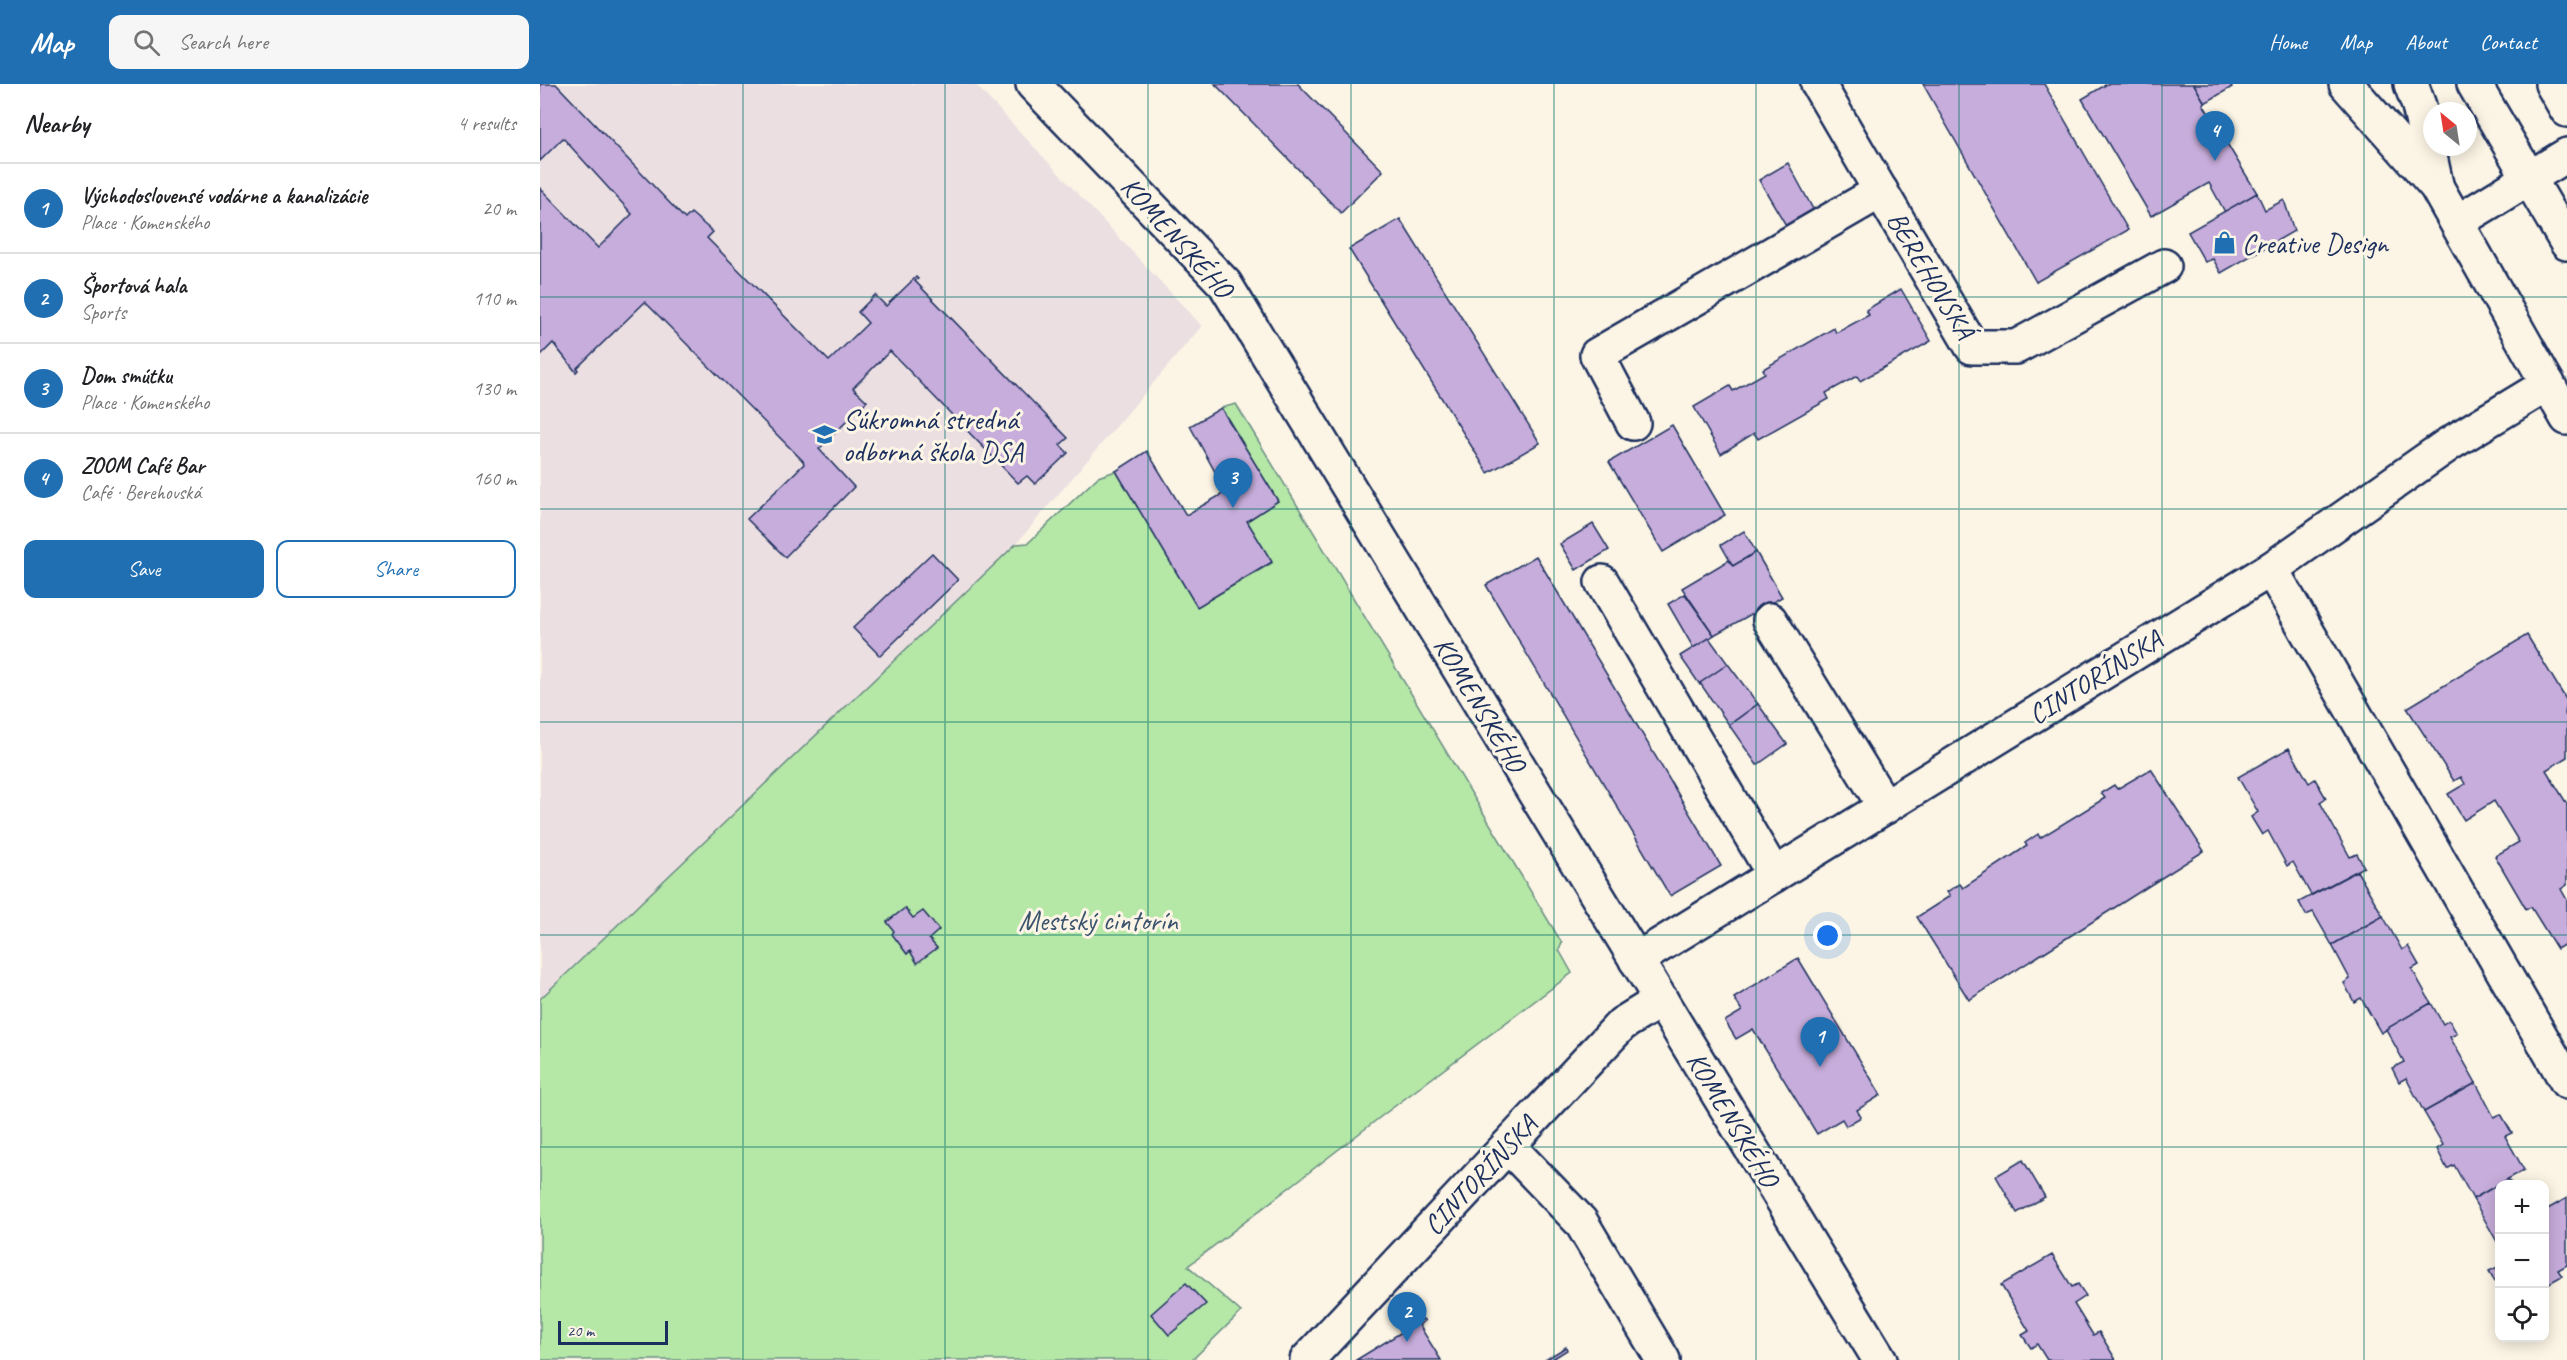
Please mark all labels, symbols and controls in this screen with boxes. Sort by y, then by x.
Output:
search box [109,15,529,69]
text: Map [30,25,73,60]
icon: search [130,26,163,59]
text: Search here [178,28,268,56]
text: Home [2269,29,2307,55]
text: Map [2340,29,2372,55]
text: About [2405,29,2447,55]
text: Contact [2480,29,2537,55]
north arrow [2423,102,2477,156]
text: Nearby [24,107,89,140]
text: 4 results [457,111,516,136]
pin: 4 [2196,112,2234,161]
street label: KOMENSKÉHO [1113,169,1243,307]
text: Východoslovensé vodárne a kanalizácie [81,182,367,210]
text: 1 [39,196,48,221]
text: 20 m [482,196,516,221]
street label: BEREHOVSKÁ [1879,205,1985,348]
text: Place · Komenského [81,210,209,235]
place label: Creative Design [2242,226,2389,261]
shop icon: Creative Design [2211,230,2237,256]
text: Športová hala [81,272,187,300]
text: 2 [39,286,48,311]
text: 110 m [473,286,516,311]
text: Sports [81,300,126,325]
text: Dom smútku [81,362,172,390]
text: 3 [39,376,48,401]
text: 130 m [473,376,516,401]
text: Place · Komenského [81,390,209,415]
place label: Súkromná stredná odborná škola DSA [843,402,1025,469]
school or university icon: Súkromná stredná odborná škola DSA [812,422,838,448]
text: ZOOM Café Bar [81,452,204,480]
pin: 3 [1214,458,1252,508]
text: 4 [39,466,48,491]
text: 160 m [473,466,516,491]
text: Café · Berehovská [81,480,201,505]
button: Save [24,540,264,598]
button: Share [276,540,516,598]
street label: CINTORÍNSKA [2022,621,2170,732]
street label: KOMENSKÉHO [1426,630,1536,780]
park label: Mestský cintorín [1018,903,1179,938]
your location [1813,921,1842,950]
pin: 1 [1800,1018,1840,1067]
street label: KOMENSKÉHO [1679,1045,1789,1195]
street label: CINTORÍNSKA [1416,1106,1546,1242]
map controls [2495,1180,2549,1342]
button: + [2495,1180,2549,1234]
button: − [2495,1234,2549,1288]
button: locate [2495,1288,2549,1342]
pin: 2 [1388,1292,1426,1342]
scale bar [558,1318,668,1346]
text: 20 m [567,1321,594,1341]

